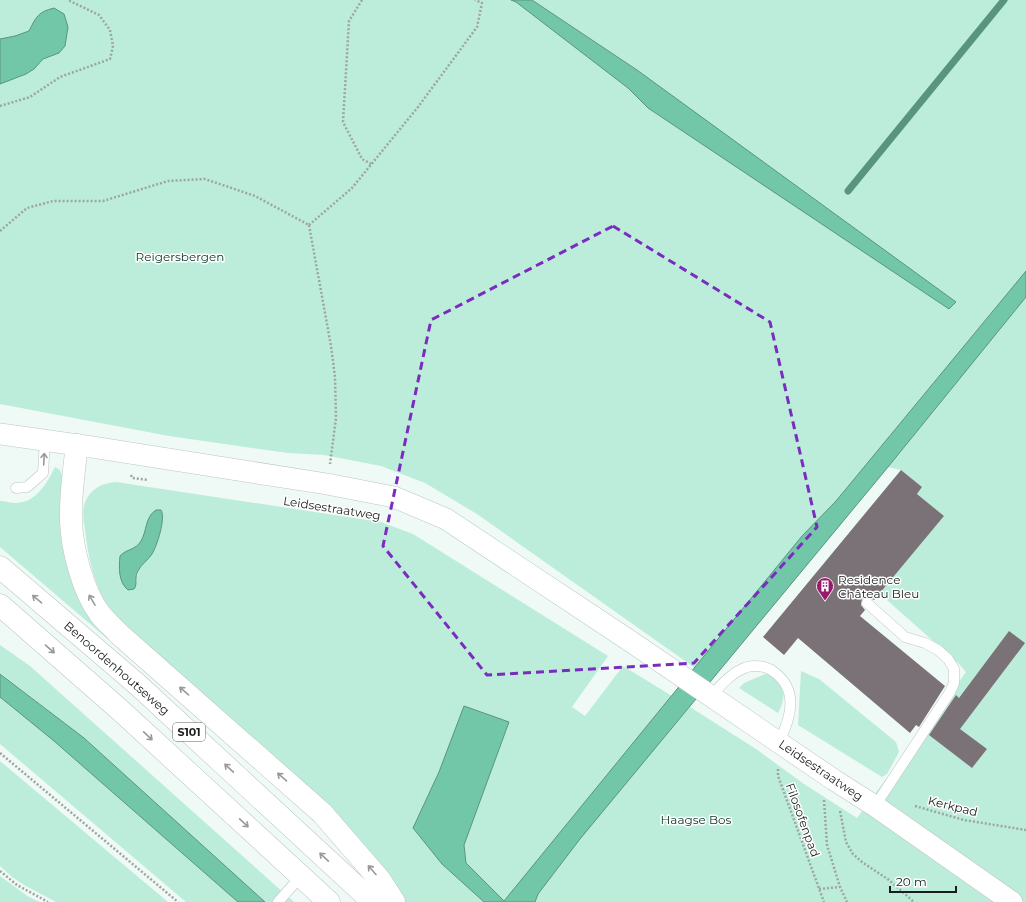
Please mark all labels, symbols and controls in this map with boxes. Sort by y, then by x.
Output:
park label: Reigersbergen [136,249,224,264]
one-way arrow [40,453,47,466]
street label: Leidsestraatweg [282,493,382,523]
place label: Residence Château Bleu [838,572,919,601]
building icon: Residence Château Bleu [815,576,835,601]
one-way arrow [32,594,42,603]
one-way arrow [88,594,96,606]
street label: Benoordenhoutseweg [61,618,173,718]
one-way arrow [45,645,56,654]
one-way arrow [179,687,189,696]
road number: S101 [173,723,205,741]
one-way arrow [143,731,153,740]
street label: Leidsestraatweg [776,736,866,804]
one-way arrow [224,764,234,773]
one-way arrow [276,773,287,782]
street label: Filosofenpad [783,781,823,859]
street label: Kerkpad [927,793,979,819]
park label: Haagse Bos [661,812,732,827]
one-way arrow [238,819,249,828]
one-way arrow [319,852,329,861]
one-way arrow [367,865,376,876]
scale bar [890,868,956,894]
text: 20 m [896,874,927,889]

